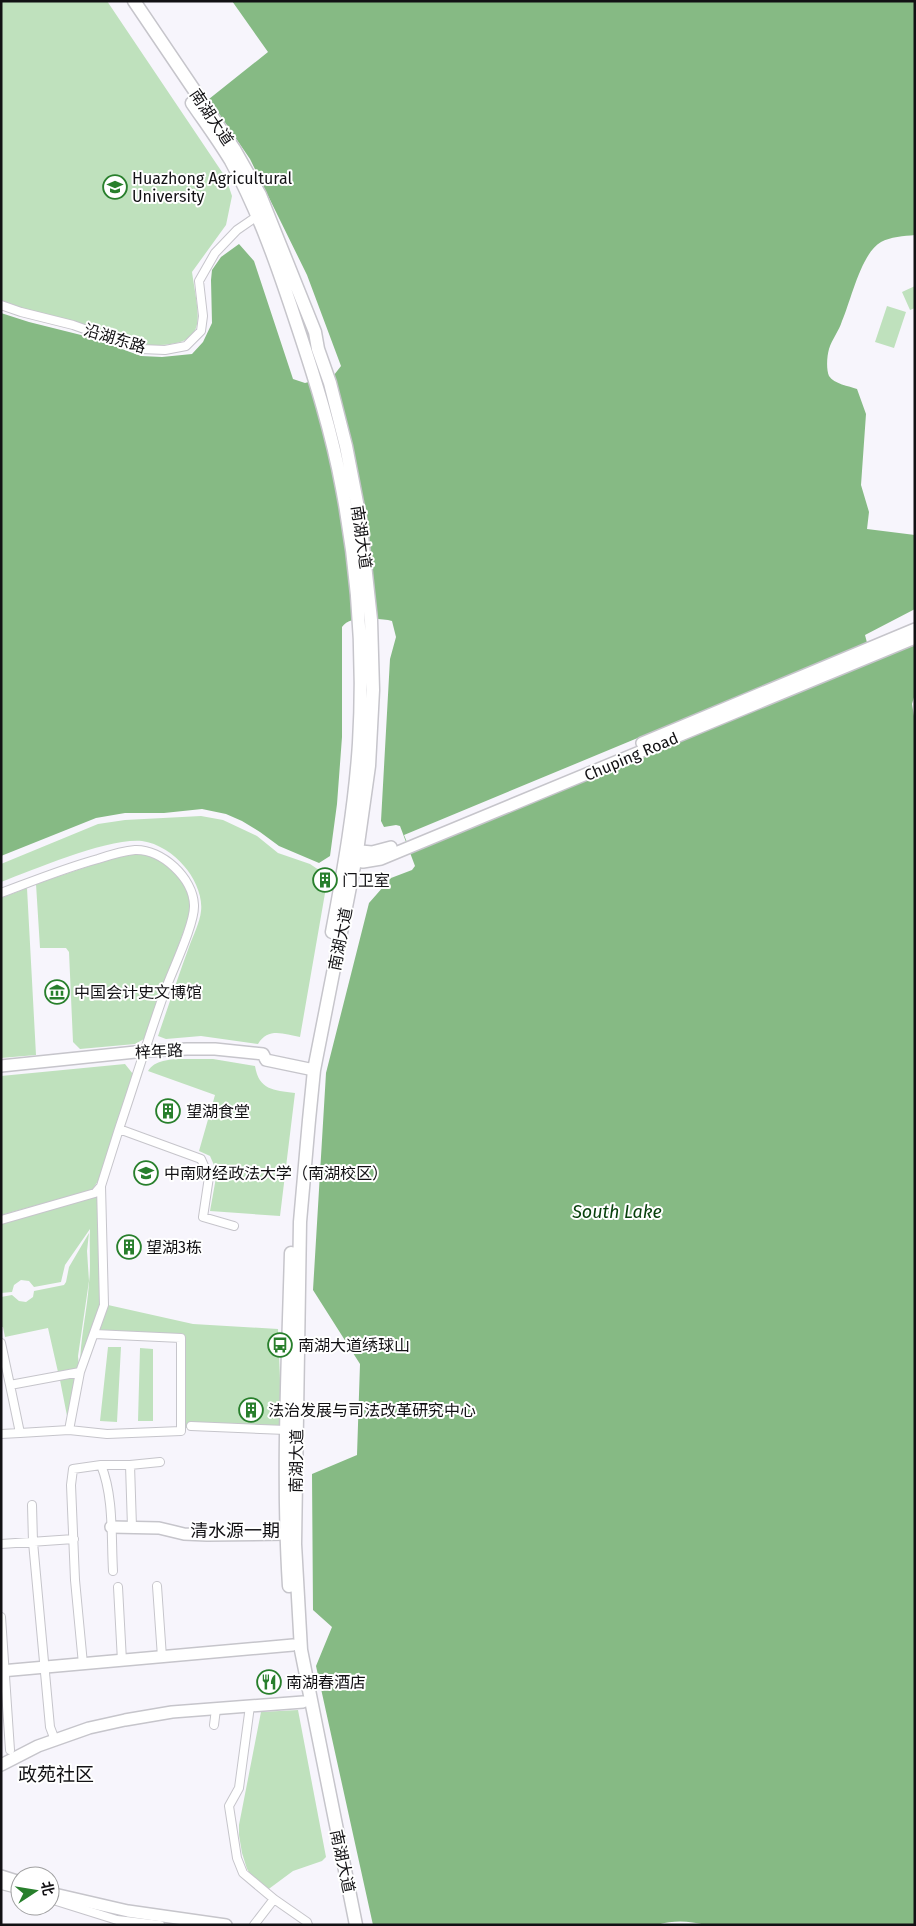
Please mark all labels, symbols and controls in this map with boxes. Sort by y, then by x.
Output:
street label: 南湖大道 [186,85,237,149]
place label: Huazhong Agricultural University [132,169,292,206]
school or university icon: Huazhong Agricultural University [102,174,128,200]
street label: 沿湖东路 [81,320,148,357]
street label: 南湖大道 [348,504,375,570]
street label: Chuping Road [581,728,681,785]
building icon: 门卫室 [312,867,338,893]
place label: 门卫室 [342,871,390,890]
street label: 南湖大道 [325,906,356,972]
museum icon: 中国会计史文博馆 [44,979,70,1005]
place label: 中国会计史文博馆 [74,983,202,1002]
street label: 梓年路 [135,1041,183,1062]
building icon: 望湖食堂 [155,1098,181,1124]
place label: 望湖食堂 [186,1102,250,1121]
school or university icon: 中南财经政法大学（南湖校区） [133,1160,159,1186]
place label: 中南财经政法大学（南湖校区） [164,1164,388,1183]
water label: South Lake [571,1201,662,1223]
building icon: 望湖3栋 [116,1234,142,1260]
place label: 望湖3栋 [146,1238,202,1257]
bus stop icon: 南湖大道绣球山 [267,1332,293,1358]
place label: 南湖大道绣球山 [298,1336,410,1355]
building icon: 法治发展与司法改革研究中心 [238,1397,264,1423]
place label: 法治发展与司法改革研究中心 [268,1401,476,1420]
street label: 南湖大道 [286,1429,307,1493]
district label: 清水源一期 [190,1520,280,1542]
restaurant icon: 南湖春酒店 [256,1669,282,1695]
place label: 南湖春酒店 [286,1673,366,1692]
district label: 政苑社区 [18,1763,94,1786]
street label: 南湖大道 [327,1828,358,1894]
north arrow [10,1866,60,1916]
text: 北 [37,1880,57,1897]

